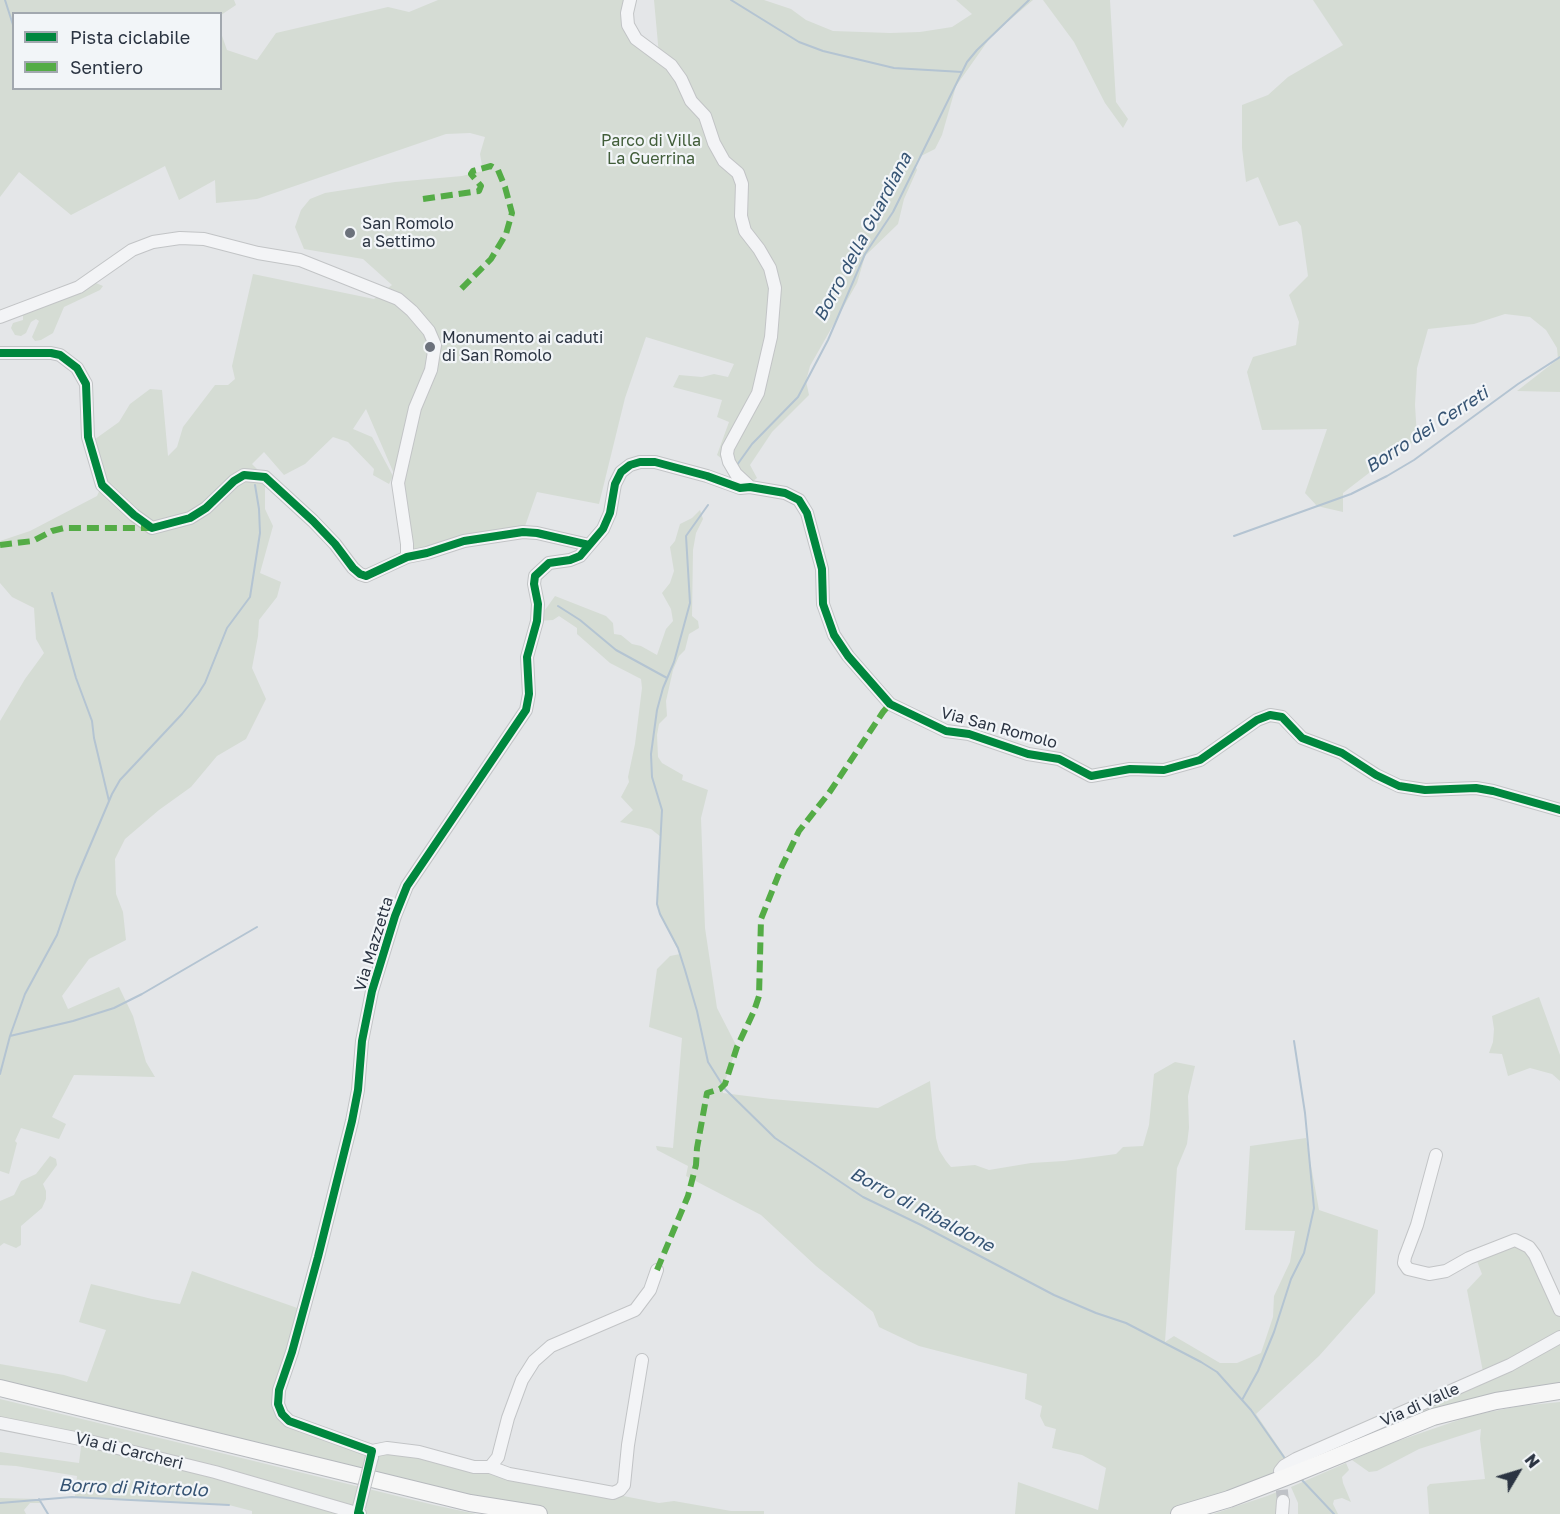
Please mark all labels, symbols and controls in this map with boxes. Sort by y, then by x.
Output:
legend [12,12,222,90]
text: Pista ciclabile [70,26,190,48]
text: Sentiero [70,56,143,78]
park label: Parco di Villa La Guerrina [601,131,701,169]
water label: Borro della Guardiana [809,149,917,325]
place label: San Romolo a Settimo [362,214,454,252]
marker: San Romolo a Settimo [343,226,357,240]
place label: Monumento ai caduti di San Romolo [442,328,603,366]
marker: Monumento ai caduti di San Romolo [423,340,437,354]
water label: Borro dei Cerreti [1362,382,1492,478]
street label: Via San Romolo [939,703,1059,753]
street label: Via Mazzetta [350,894,398,994]
water label: Borro di Ribaldone [846,1163,998,1257]
street label: Via di Valle [1378,1379,1462,1431]
street label: Via di Carcheri [73,1428,185,1474]
north arrow [1488,1442,1548,1502]
text: N [1521,1450,1544,1472]
water label: Borro di Ritortolo [58,1475,208,1501]

